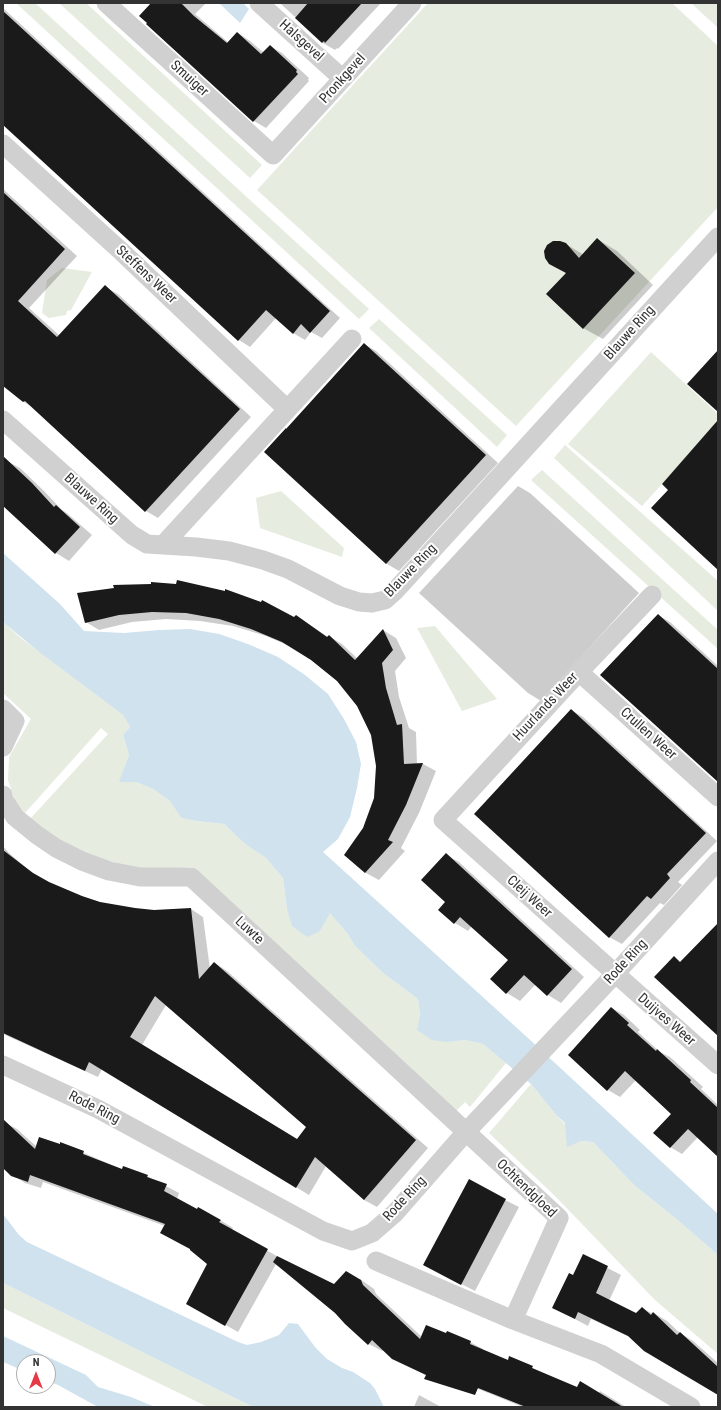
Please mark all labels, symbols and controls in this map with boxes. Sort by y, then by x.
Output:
street label: Halsgevel [275,17,327,65]
street label: Pronkgevel [316,51,370,107]
street label: Smuiger [166,58,212,100]
street label: Steffens Weer [112,242,180,308]
street label: Blauwe Ring [601,302,659,364]
street label: Blauwe Ring [60,470,122,528]
street label: Blauwe Ring [382,541,440,601]
street label: Huurlands Weer [510,669,582,745]
street label: Crullen Weer [616,704,680,764]
street label: Cleij Weer [503,872,555,922]
street label: Luwte [231,914,267,948]
street label: Rode Ring [601,936,651,988]
street label: Duijves Weer [634,990,698,1050]
street label: Rode Ring [65,1088,123,1128]
street label: Ochtendgloed [493,1156,559,1222]
street label: Rode Ring [380,1173,430,1225]
north arrow [16,1354,56,1394]
text: N [33,1356,39,1369]

